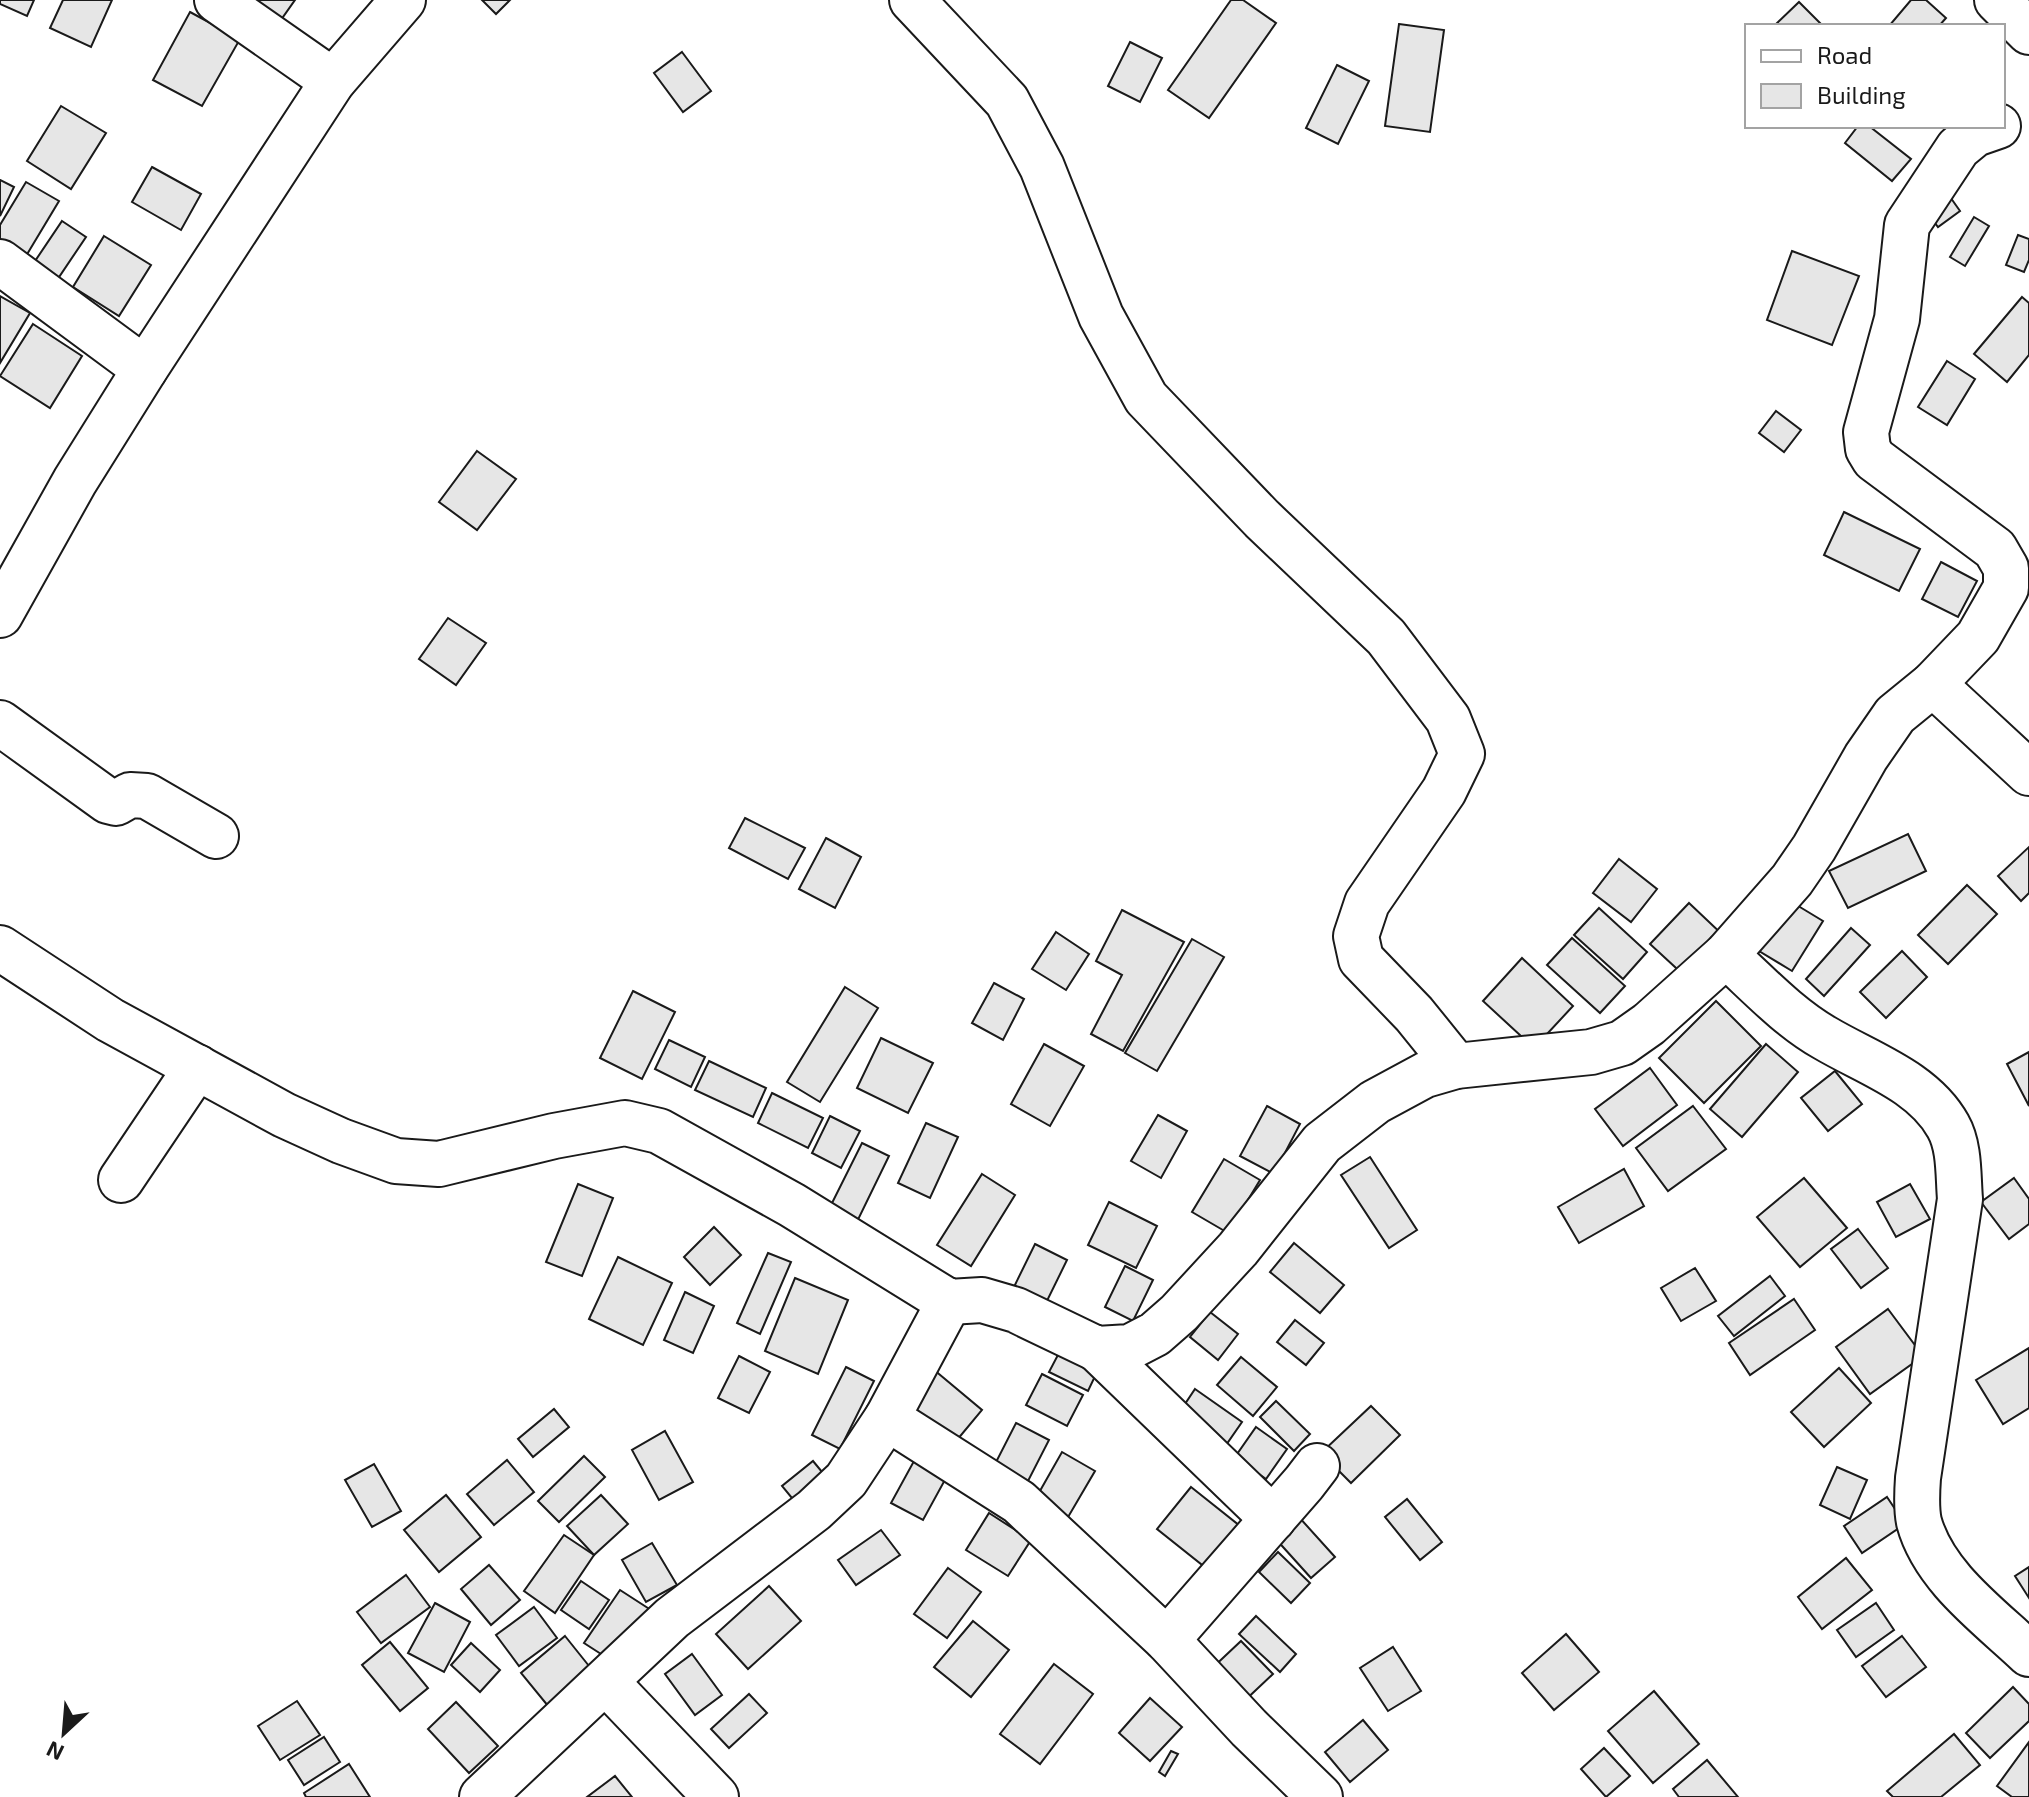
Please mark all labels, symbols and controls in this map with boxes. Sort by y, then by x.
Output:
legend [1745,24,2005,128]
text: Road [1817,40,1872,69]
text: Building [1817,80,1906,109]
north arrow [24,1693,104,1773]
text: N [42,1737,68,1767]

